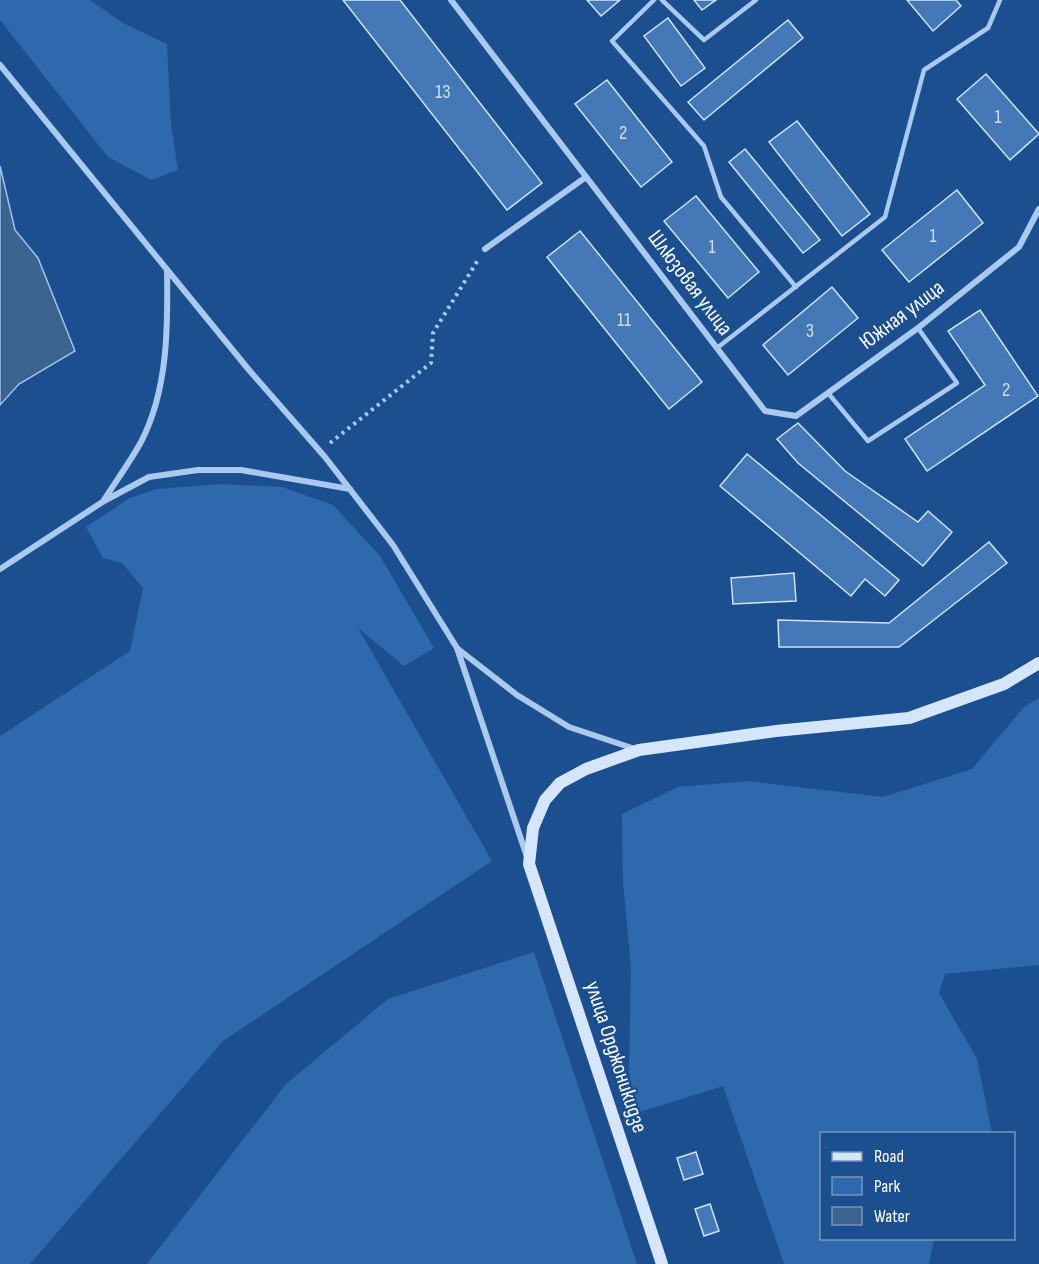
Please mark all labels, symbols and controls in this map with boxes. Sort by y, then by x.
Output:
house number: 13 [435,80,451,104]
house number: 1 [995,105,1002,129]
house number: 2 [619,121,627,145]
house number: 1 [930,224,937,248]
street label: Шлюзовая улица [642,225,738,341]
house number: 1 [709,235,716,259]
street label: Южная улица [854,274,950,356]
house number: 11 [617,308,631,332]
house number: 3 [806,319,814,343]
house number: 2 [1002,378,1010,402]
street label: улица Орджоникидзе [579,978,653,1136]
legend [820,1132,1015,1240]
text: Road [874,1146,904,1167]
text: Park [874,1176,900,1197]
text: Water [874,1206,910,1227]

